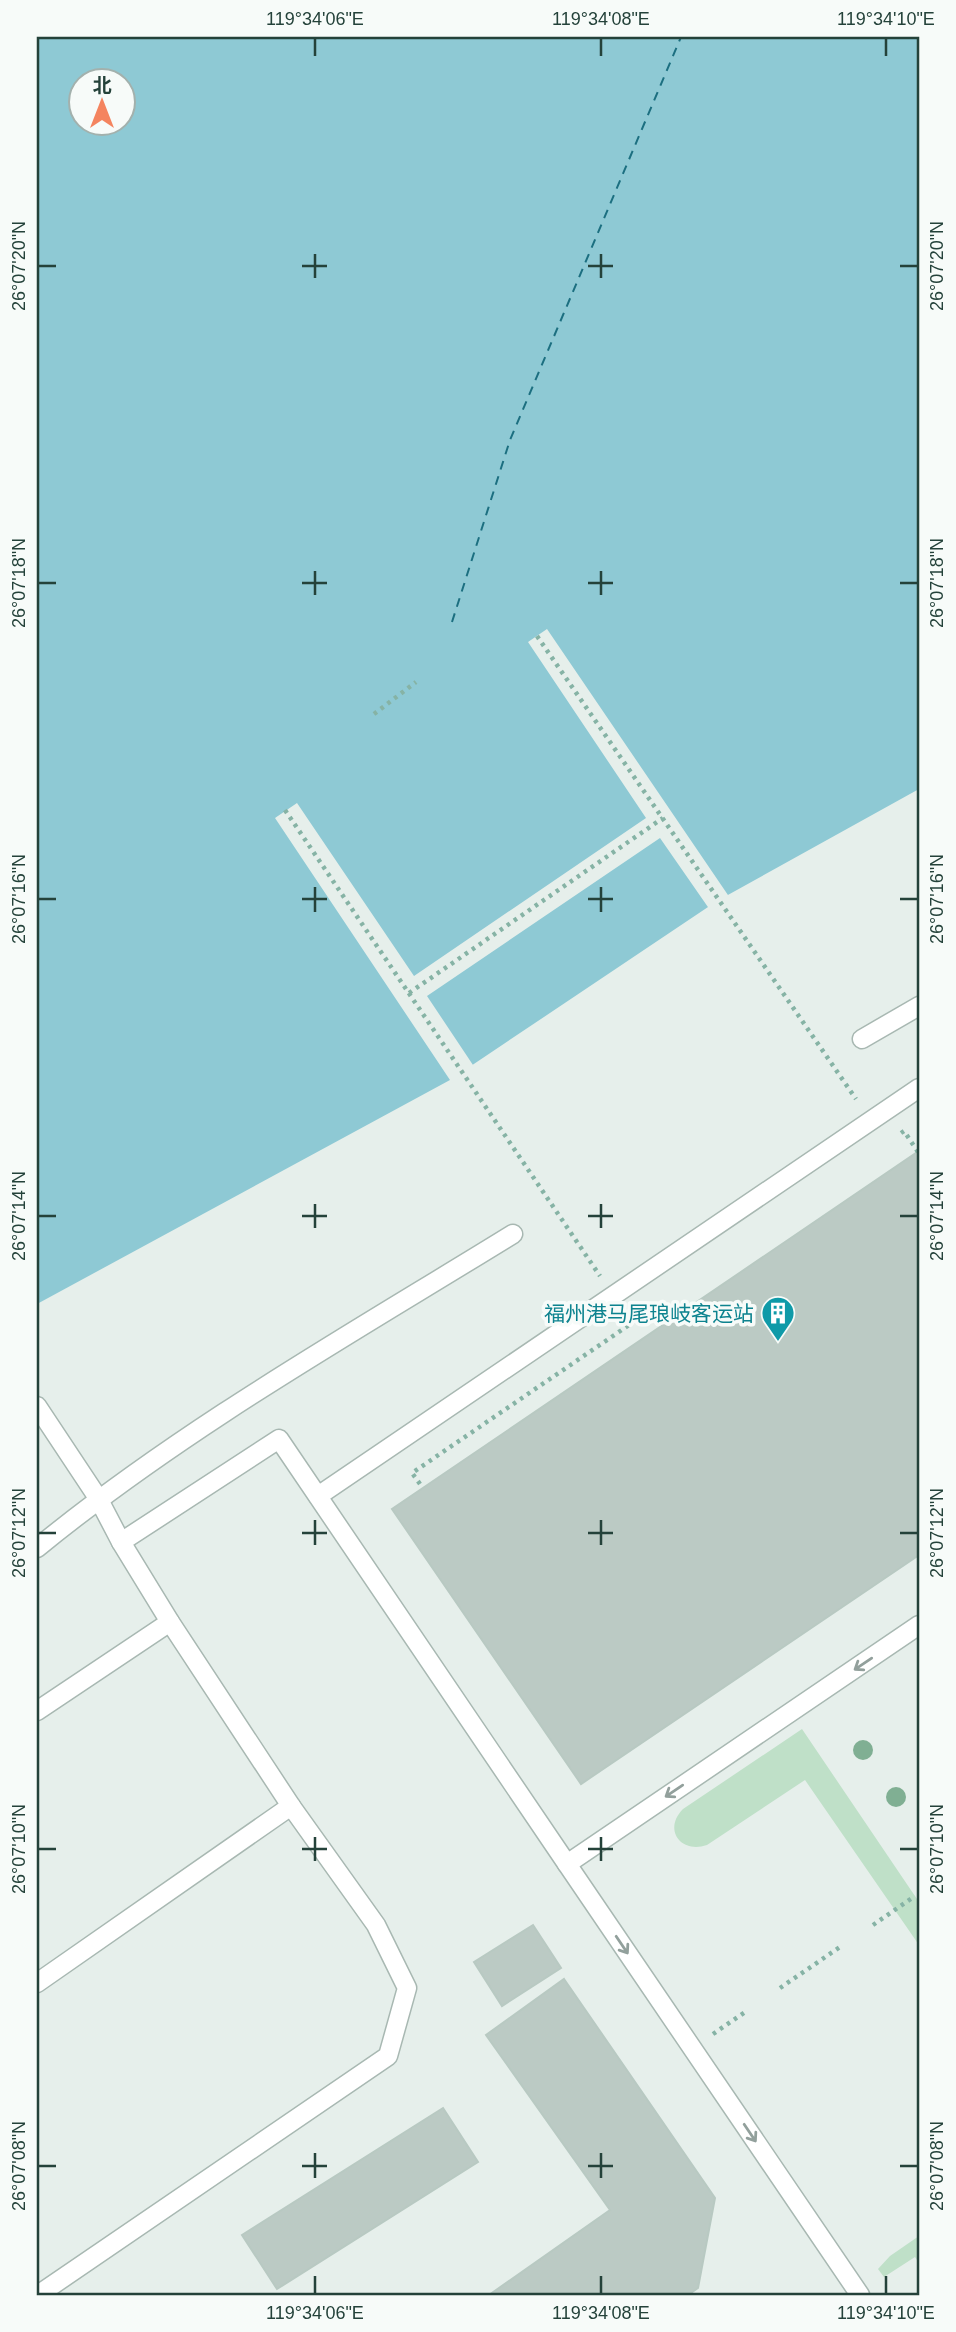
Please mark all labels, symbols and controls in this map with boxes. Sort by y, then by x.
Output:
text: 119°34'06"E [266,9,364,29]
text: 119°34'08"E [552,9,650,29]
text: 119°34'10"E [837,9,935,29]
north arrow [66,66,136,136]
text: 北 [92,75,112,96]
text: 26°07'20"N [9,221,29,311]
text: 26°07'20"N [927,221,947,311]
text: 26°07'18"N [9,538,29,628]
text: 26°07'18"N [927,538,947,628]
text: 26°07'16"N [9,854,29,944]
text: 26°07'16"N [927,854,947,944]
text: 26°07'14"N [9,1171,29,1261]
text: 26°07'14"N [927,1171,947,1261]
building icon: 福州港马尾琅岐客运站 [759,1294,797,1343]
place label: 福州港马尾琅岐客运站 [544,1302,754,1325]
text: 26°07'12"N [9,1488,29,1578]
text: 26°07'12"N [927,1488,947,1578]
one-way arrow [854,1657,873,1671]
one-way arrow [665,1785,685,1799]
text: 26°07'10"N [9,1804,29,1894]
text: 26°07'10"N [927,1804,947,1894]
one-way arrow [615,1935,629,1954]
text: 26°07'08"N [9,2121,29,2211]
text: 26°07'08"N [927,2121,947,2211]
one-way arrow [743,2123,757,2142]
text: 119°34'06"E [266,2303,364,2323]
text: 119°34'08"E [552,2303,650,2323]
text: 119°34'10"E [837,2303,935,2323]

